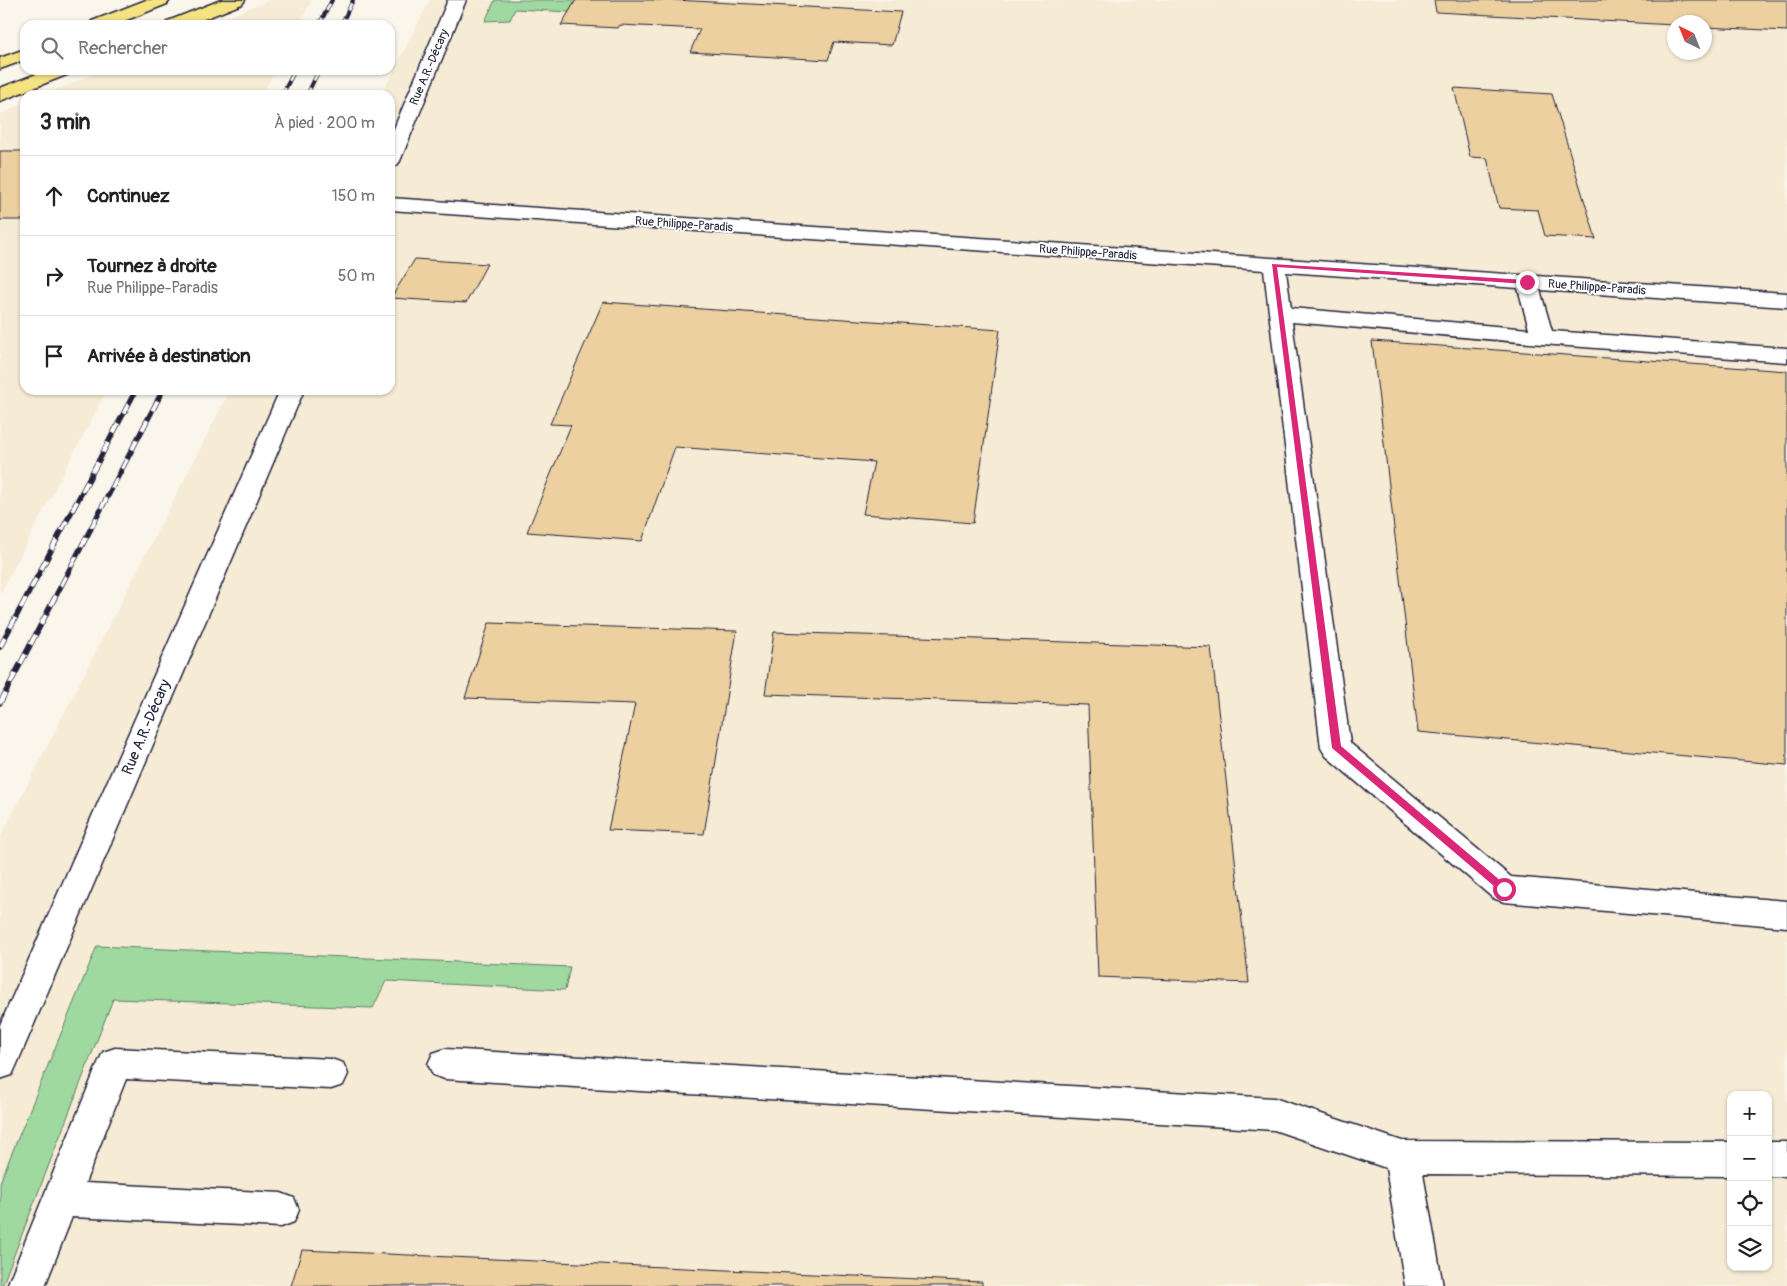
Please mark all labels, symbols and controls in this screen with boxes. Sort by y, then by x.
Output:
north arrow [1667,15,1712,60]
search box [20,20,395,75]
street label: Rue A.R.-Décary [407,27,452,108]
icon: search [38,34,66,62]
text: Rechercher [78,36,168,60]
text: 3 min [40,109,90,136]
text: À pied · 200 m [274,113,375,133]
icon: ahead [40,182,68,210]
text: Continuez [87,184,170,208]
text: 150 m [331,186,375,206]
street label: Rue Philippe-Paradis [635,214,734,235]
street label: Rue Philippe-Paradis [1039,242,1138,263]
text: Tournez à droite [87,254,217,278]
icon: right [40,262,68,290]
text: 50 m [338,266,375,286]
route end [1516,271,1539,294]
street label: Rue Philippe-Paradis [1548,277,1647,298]
text: Rue Philippe-Paradis [87,278,218,298]
icon: arrive [40,342,68,370]
text: Arrivée à destination [87,344,251,368]
street label: Rue A.R.-Décary [118,676,175,778]
route start [1493,878,1516,901]
map controls [1727,1091,1772,1271]
button: + [1727,1091,1772,1136]
button: − [1727,1136,1772,1181]
button: locate [1727,1181,1772,1226]
button: layers [1727,1226,1772,1271]

